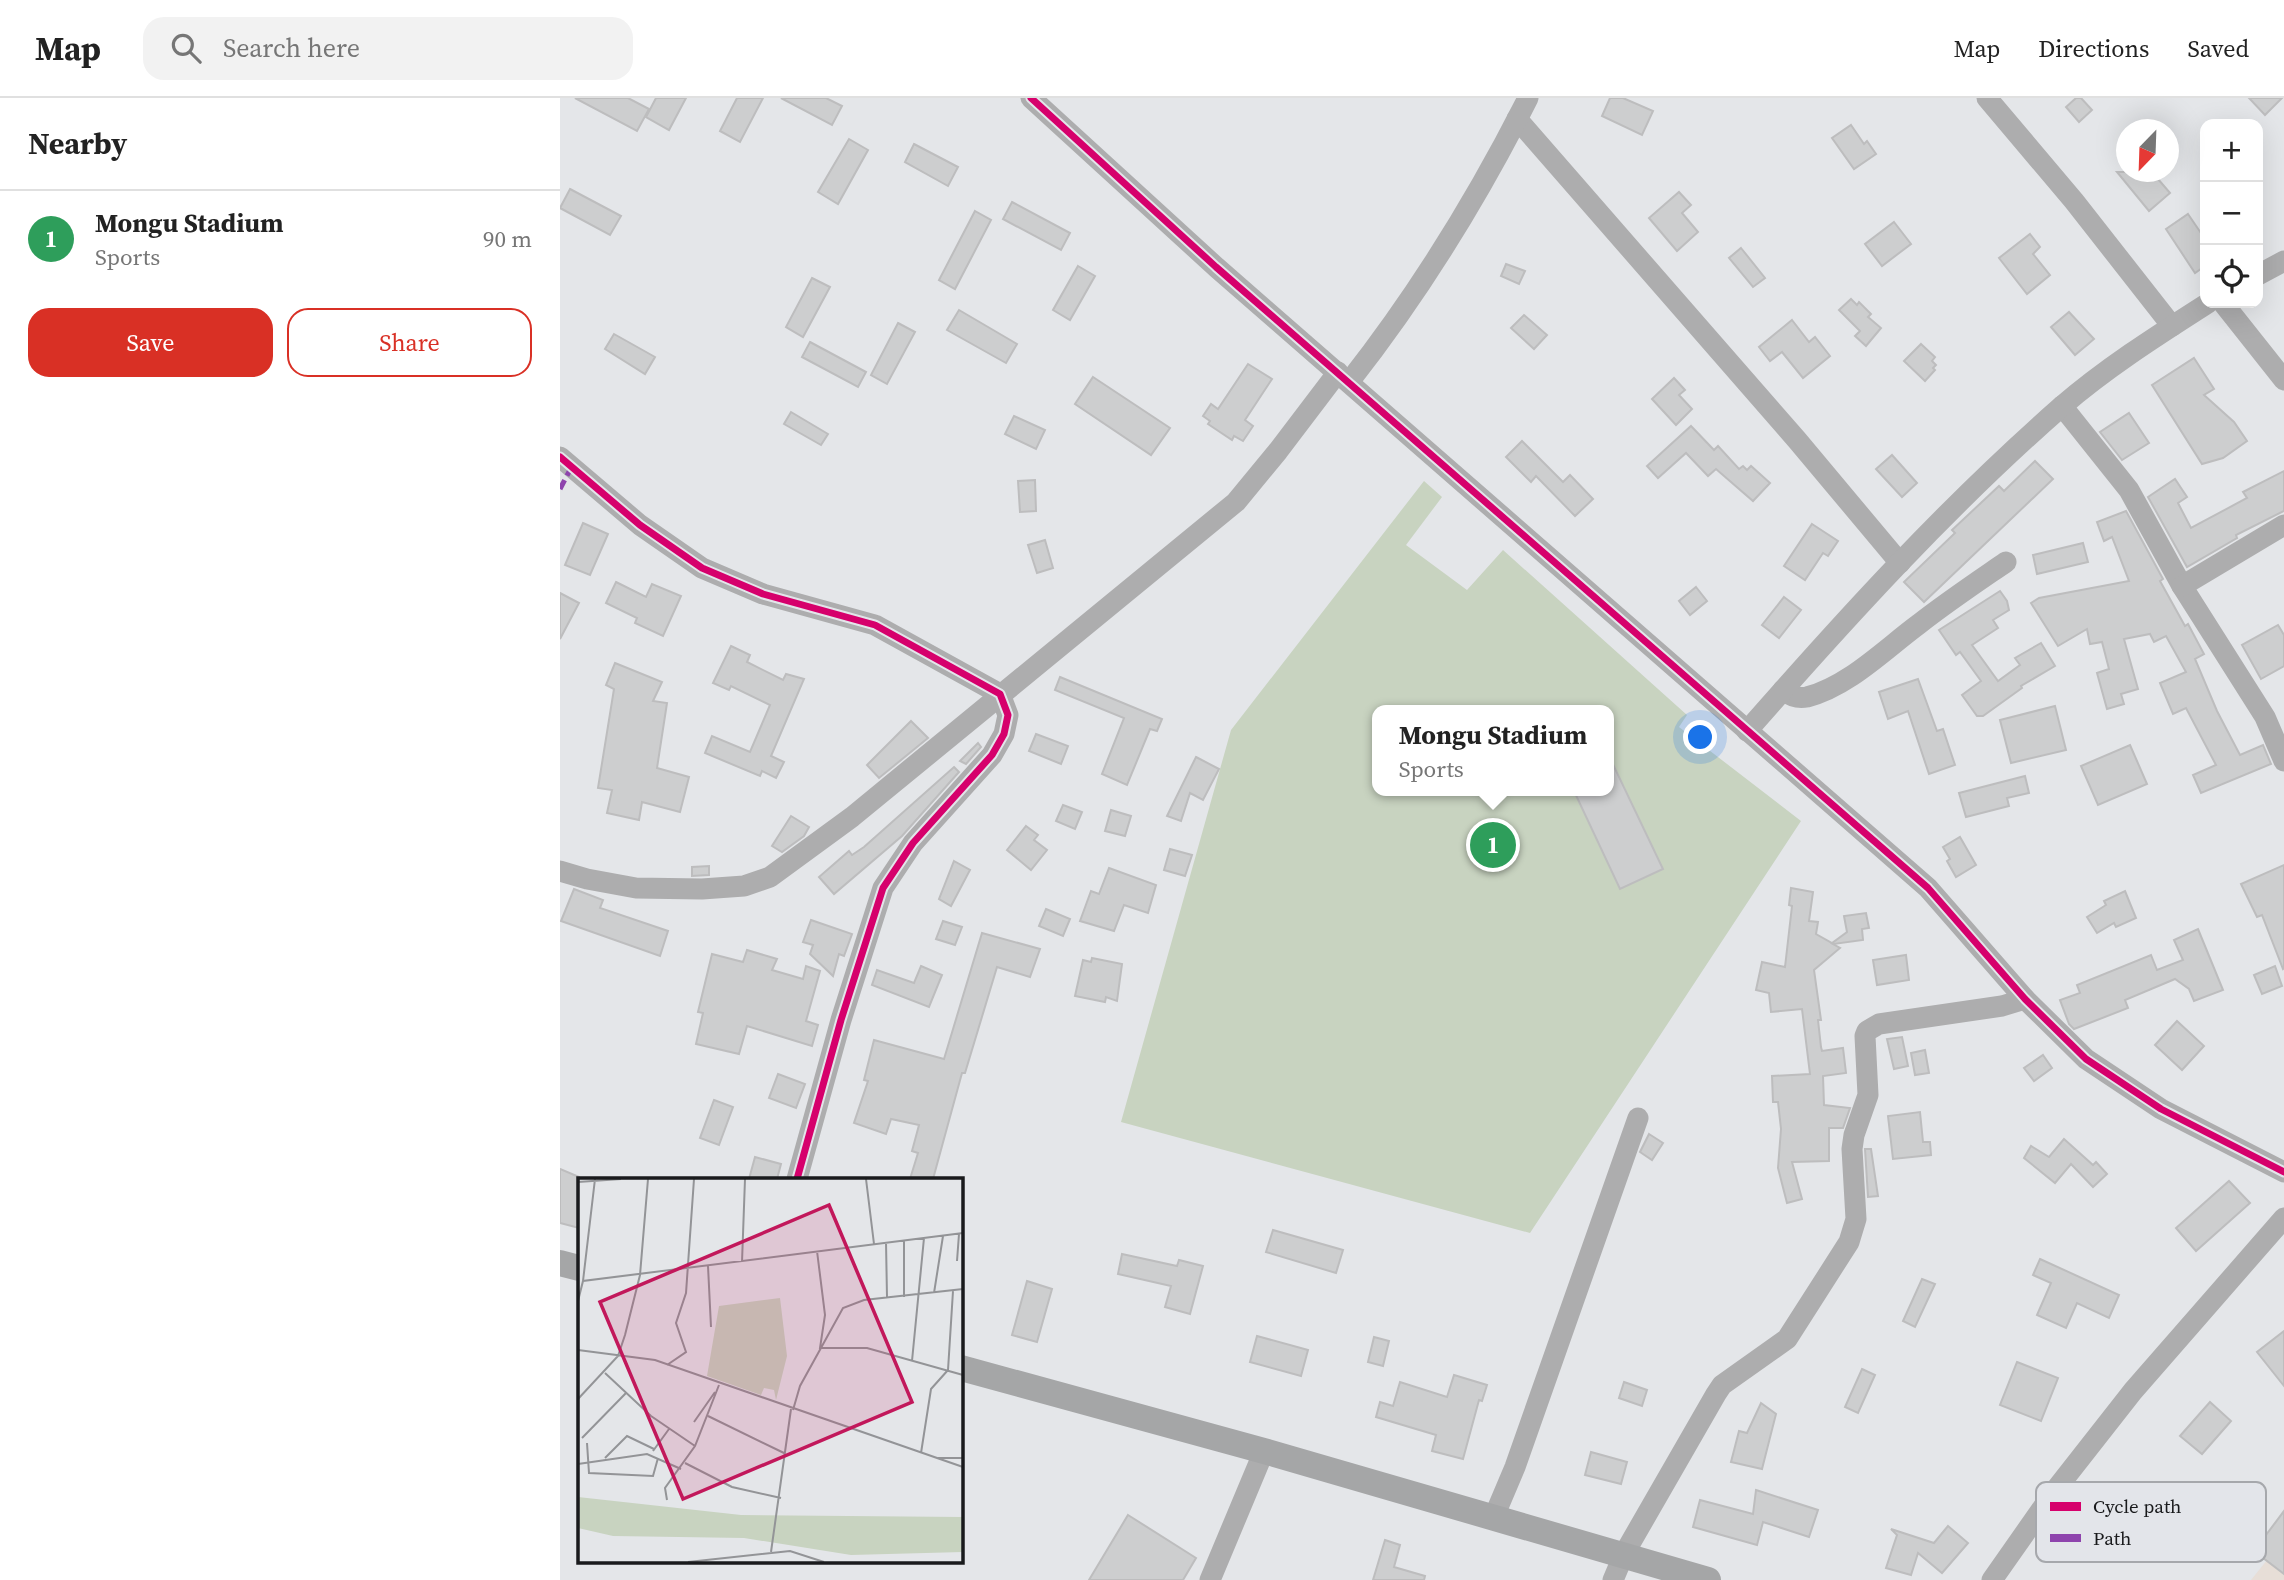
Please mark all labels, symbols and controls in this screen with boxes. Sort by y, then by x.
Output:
search box [143,17,633,80]
text: Map [35,26,101,71]
icon: search [167,29,205,67]
text: Search here [223,30,360,66]
text: Map [1953,32,2000,65]
text: Directions [2038,32,2149,65]
text: Saved [2187,32,2249,65]
north arrow [2116,119,2179,182]
map controls [2200,119,2263,308]
button: + [2200,119,2263,182]
text: Nearby [28,123,127,164]
button: − [2200,182,2263,245]
text: Mongu Stadium [95,205,284,241]
text: 1 [45,223,57,255]
text: 90 m [483,223,532,255]
text: Sports [95,241,160,273]
button: locate [2200,245,2263,308]
button: Save [28,308,273,377]
button: Share [287,308,532,377]
popup [1372,705,1614,796]
text: Mongu Stadium [1399,717,1587,753]
your location [1683,720,1717,754]
text: Sports [1399,753,1464,785]
pin: 1 [1470,819,1516,871]
inset map [578,1178,962,1562]
legend [2036,1482,2266,1562]
text: Cycle path [2093,1493,2182,1519]
text: Path [2093,1525,2131,1551]

